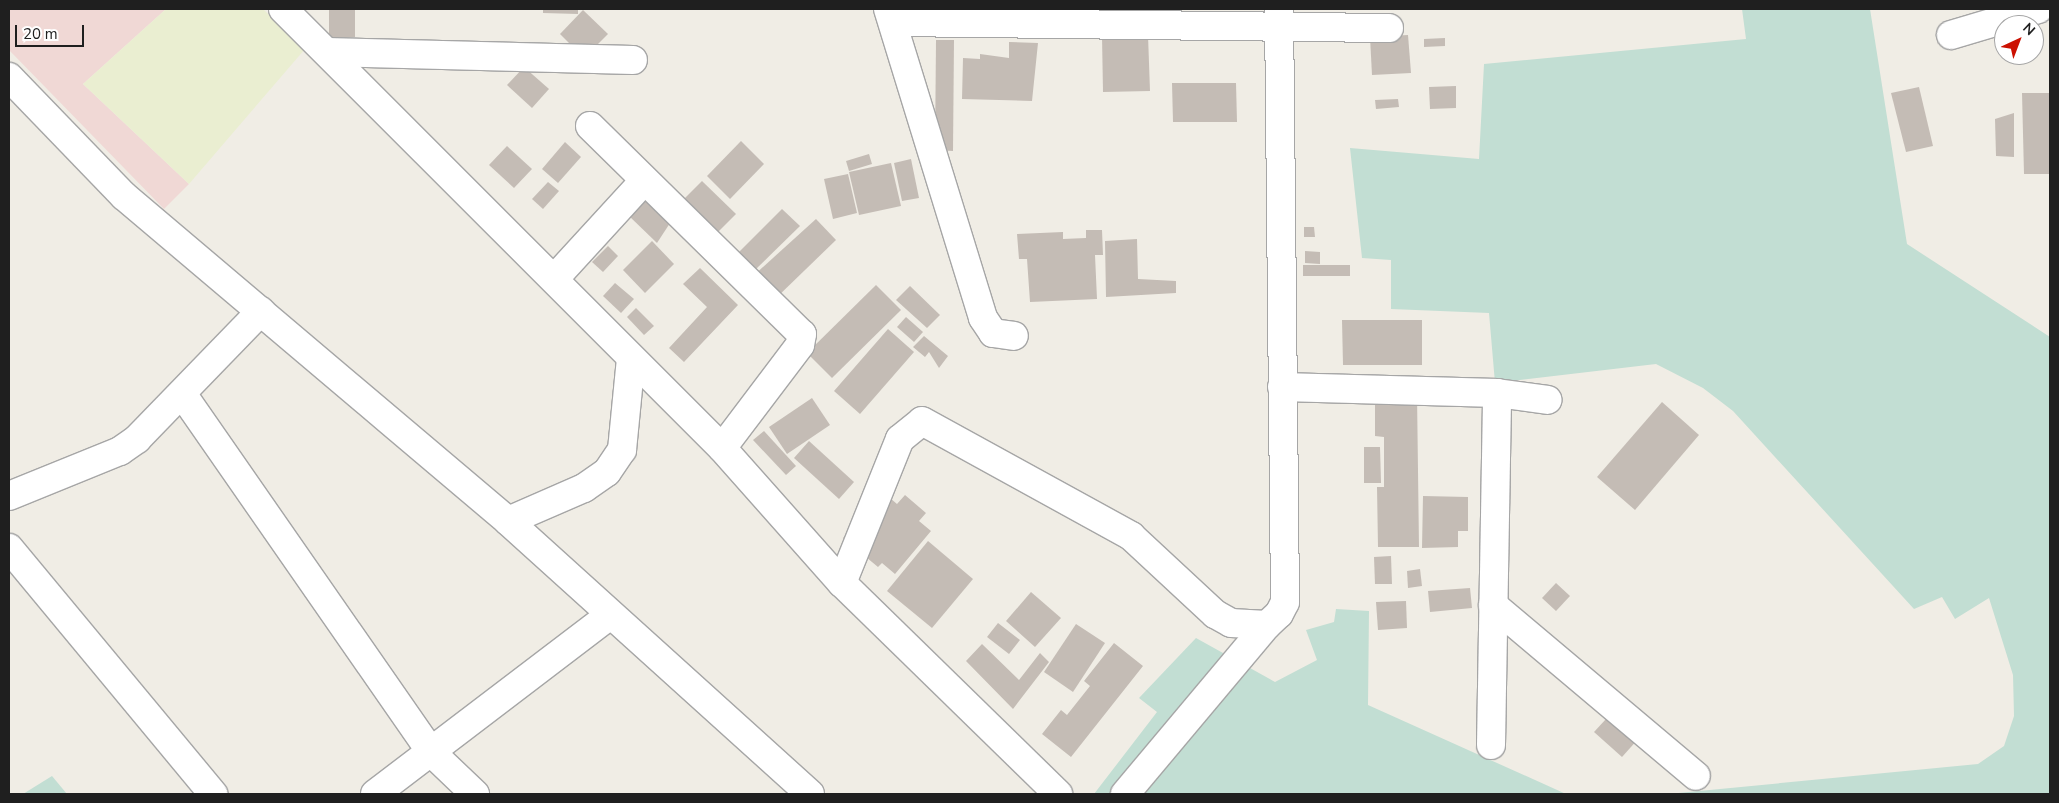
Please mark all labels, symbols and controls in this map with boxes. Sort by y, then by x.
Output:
scale bar [18,15,86,47]
north arrow [1994,15,2044,65]
text: N [2019,19,2039,40]
text: 20 m [23,24,58,44]

